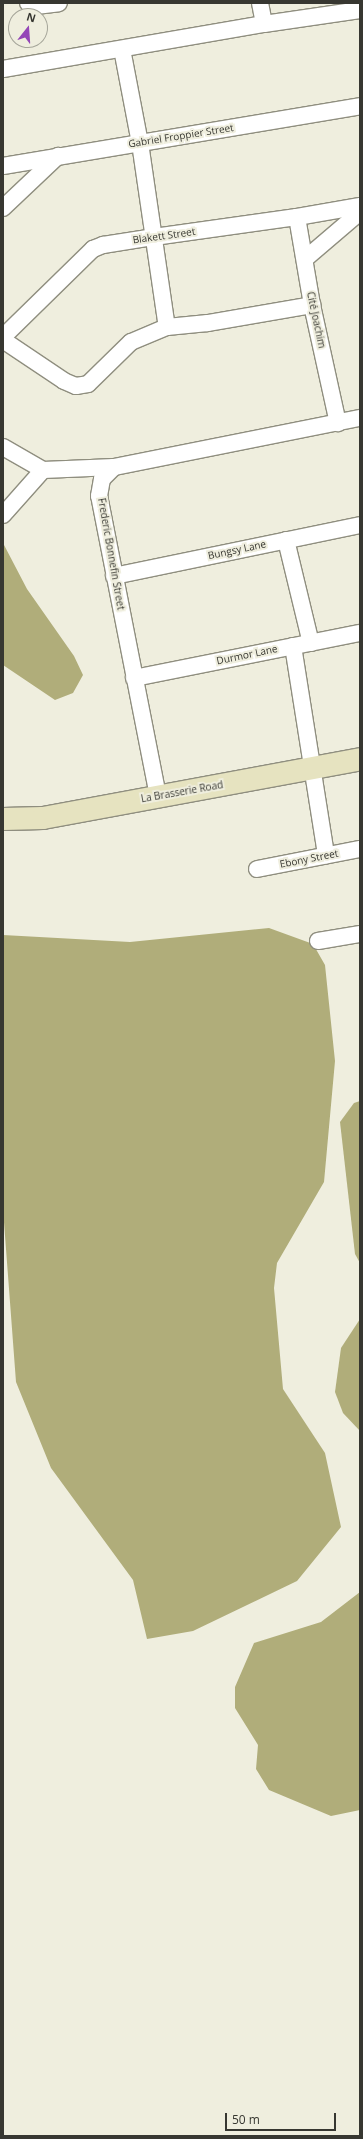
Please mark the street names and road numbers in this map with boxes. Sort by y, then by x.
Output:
street label: Gabriel Froppier Street [127,122,235,150]
street label: Blakett Street [132,226,196,246]
street label: Cité Joachim [304,291,328,349]
street label: Frederic Bonnefin Street [95,497,127,611]
street label: Bungsy Lane [207,538,267,562]
street label: Durmor Lane [215,643,279,667]
street label: La Brasserie Road [140,779,224,805]
street label: Ebony Street [279,847,339,871]

